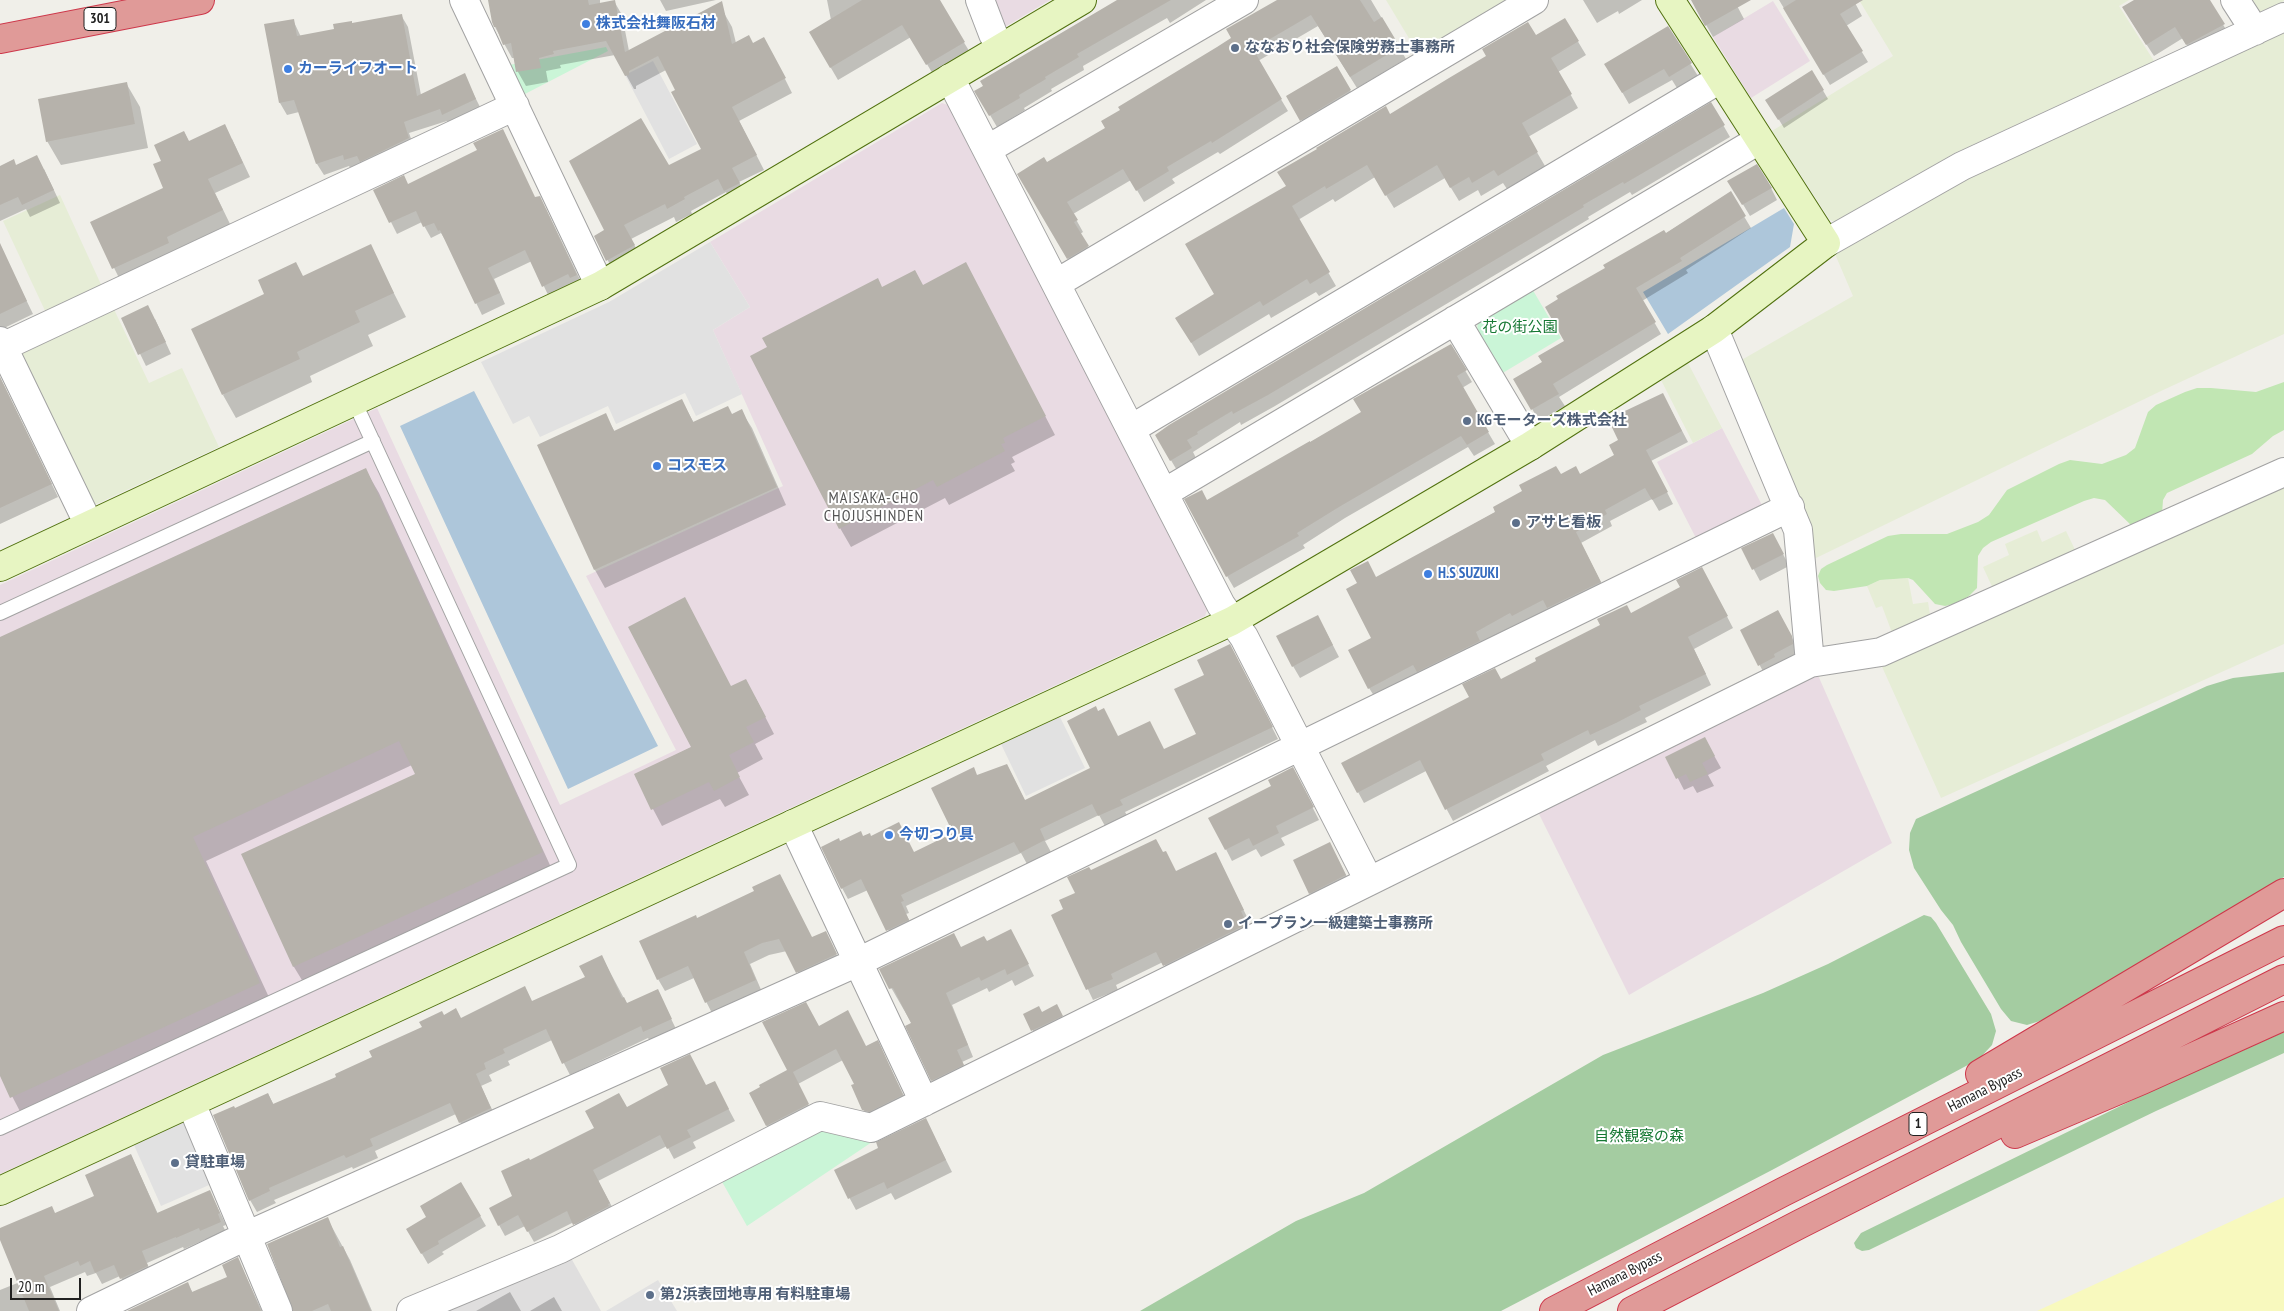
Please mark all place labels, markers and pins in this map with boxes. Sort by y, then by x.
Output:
place label: 株式会社舞阪石材 [596,15,716,33]
marker: 株式会社舞阪石材 [580,18,592,30]
place label: ななおり社会保険労務士事務所 [1245,39,1455,57]
marker: ななおり社会保険労務士事務所 [1229,42,1241,54]
place label: カーライフオート [298,60,418,78]
marker: カーライフオート [282,63,294,75]
place label: KGモーターズ株式会社 [1477,412,1627,430]
marker: KGモーターズ株式会社 [1461,415,1473,427]
place label: コスモス [667,457,727,475]
marker: コスモス [651,460,663,472]
place label: アサヒ看板 [1526,514,1601,532]
marker: アサヒ看板 [1510,517,1522,529]
place label: H.S SUZUKI [1438,565,1499,583]
marker: H.S SUZUKI [1422,568,1434,580]
place label: 今切つり具 [899,826,974,844]
marker: 今切つり具 [883,829,895,841]
place label: イープラン一級建築士事務所 [1238,915,1433,933]
marker: イープラン一級建築士事務所 [1222,918,1234,930]
place label: 貸駐車場 [185,1154,245,1172]
marker: 貸駐車場 [169,1157,181,1169]
place label: 第2浜表団地専用 有料駐車場 [660,1286,850,1304]
marker: 第2浜表団地専用 有料駐車場 [644,1289,656,1301]

